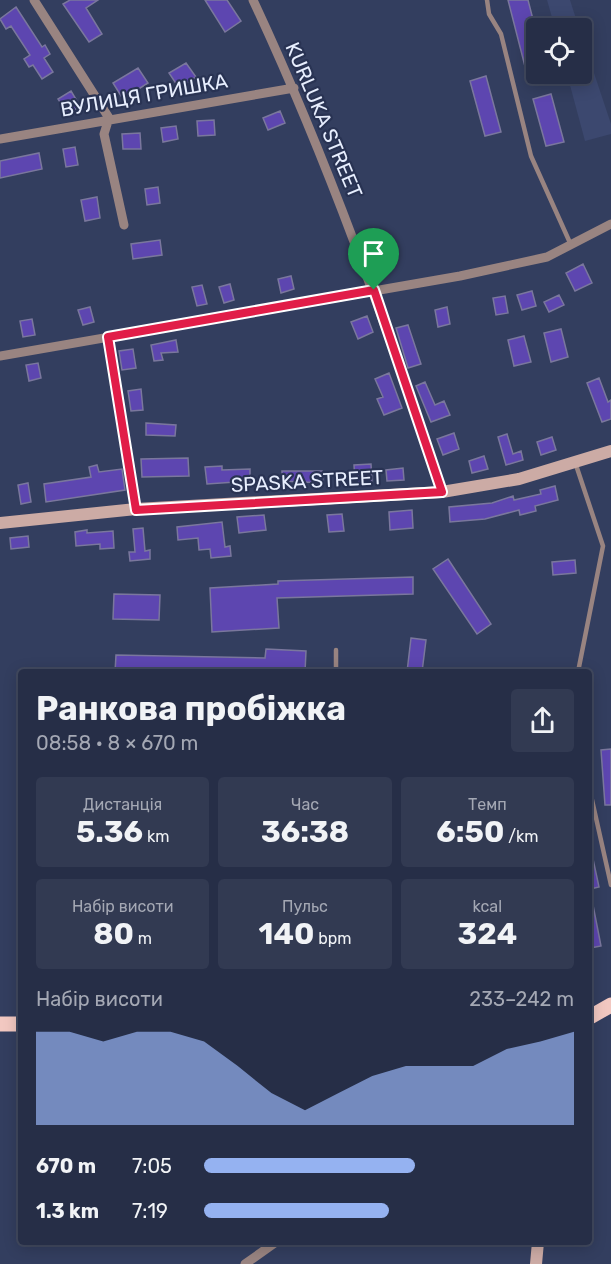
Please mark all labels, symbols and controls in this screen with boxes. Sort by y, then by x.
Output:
map controls [526,18,592,84]
button: locate [526,18,592,84]
street label: KURLUKA STREET [280,39,368,202]
street label: ВУЛИЦЯ ГРИШКА [58,68,230,122]
pin [348,228,399,290]
icon: arrive [357,237,390,270]
street label: SPASKA STREET [230,465,384,497]
text: Ранкова пробіжка [36,689,346,728]
button: share [511,689,574,752]
text: 08:58 · 8 × 670 m [36,731,198,755]
text: Дистанція [83,795,162,814]
text: Час [291,795,319,814]
text: Темп [468,795,507,814]
text: 5.36 [76,814,143,850]
text: 36:38 [261,814,349,850]
text: 6:50 [436,814,504,850]
text: km [143,827,169,846]
text: /km [504,827,538,846]
text: Набір висоти [72,897,173,916]
text: Пульс [282,897,328,916]
text: kcal [473,897,502,916]
text: 80 [93,916,134,952]
text: 140 [258,916,314,952]
text: 324 [458,916,517,952]
text: m [134,929,152,948]
text: bpm [314,929,352,948]
text: Набір висоти [36,987,163,1011]
text: 233–242 m [469,987,574,1011]
text: 670 m [36,1154,96,1178]
text: 7:05 [132,1154,172,1178]
text: 1.3 km [36,1199,99,1223]
text: 7:19 [132,1199,168,1223]

